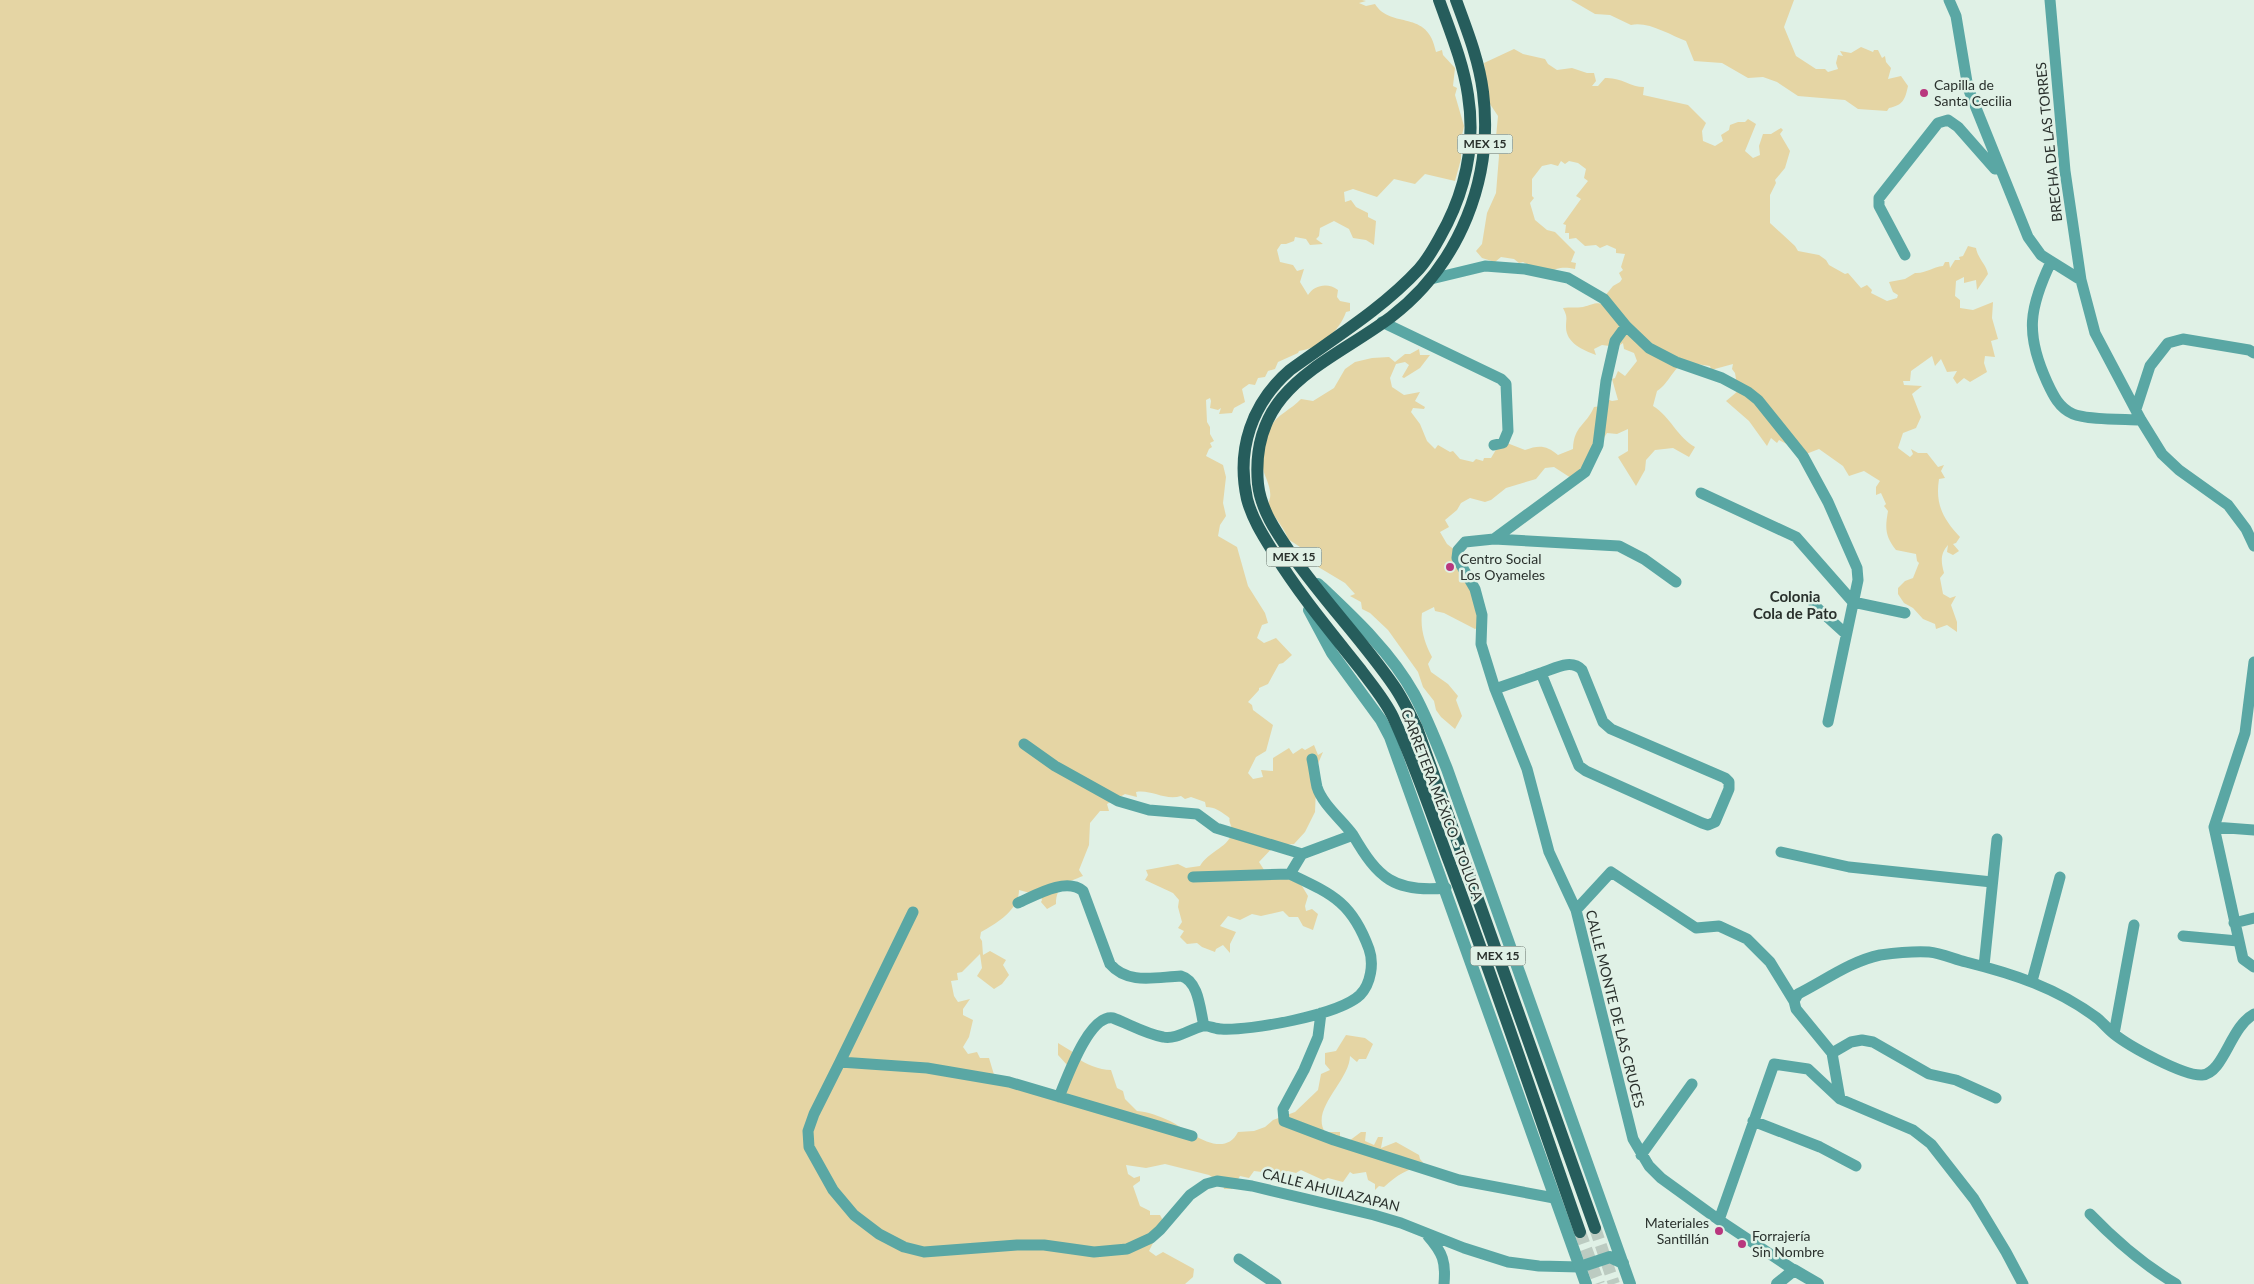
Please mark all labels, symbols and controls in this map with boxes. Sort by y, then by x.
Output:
street label: BRECHA DE LAS TORRES [2032,61,2065,223]
place label: Capilla de Santa Cecilia [1934,76,2012,109]
marker: Capilla de Santa Cecilia [1918,87,1930,99]
road number: MEX 15 [1458,134,1512,154]
road number: MEX 15 [1266,548,1322,566]
place label: Centro Social Los Oyameles [1460,550,1545,583]
marker: Centro Social Los Oyameles [1444,561,1456,573]
district label: Colonia Cola de Pato [1753,587,1837,622]
street label: CARRETERA MÉXICO - TOLUCA [1398,707,1487,903]
street label: CALLE MONTE DE LAS CRUCES [1583,908,1648,1110]
road number: MEX 15 [1470,946,1526,966]
street label: CALLE AHUILAZAPAN [1261,1164,1402,1215]
place label: Materiales Santillán [1645,1214,1709,1247]
marker: Materiales Santillán [1713,1225,1725,1237]
place label: Forrajería Sin Nombre [1752,1227,1824,1260]
marker: Forrajería Sin Nombre [1736,1238,1748,1250]

